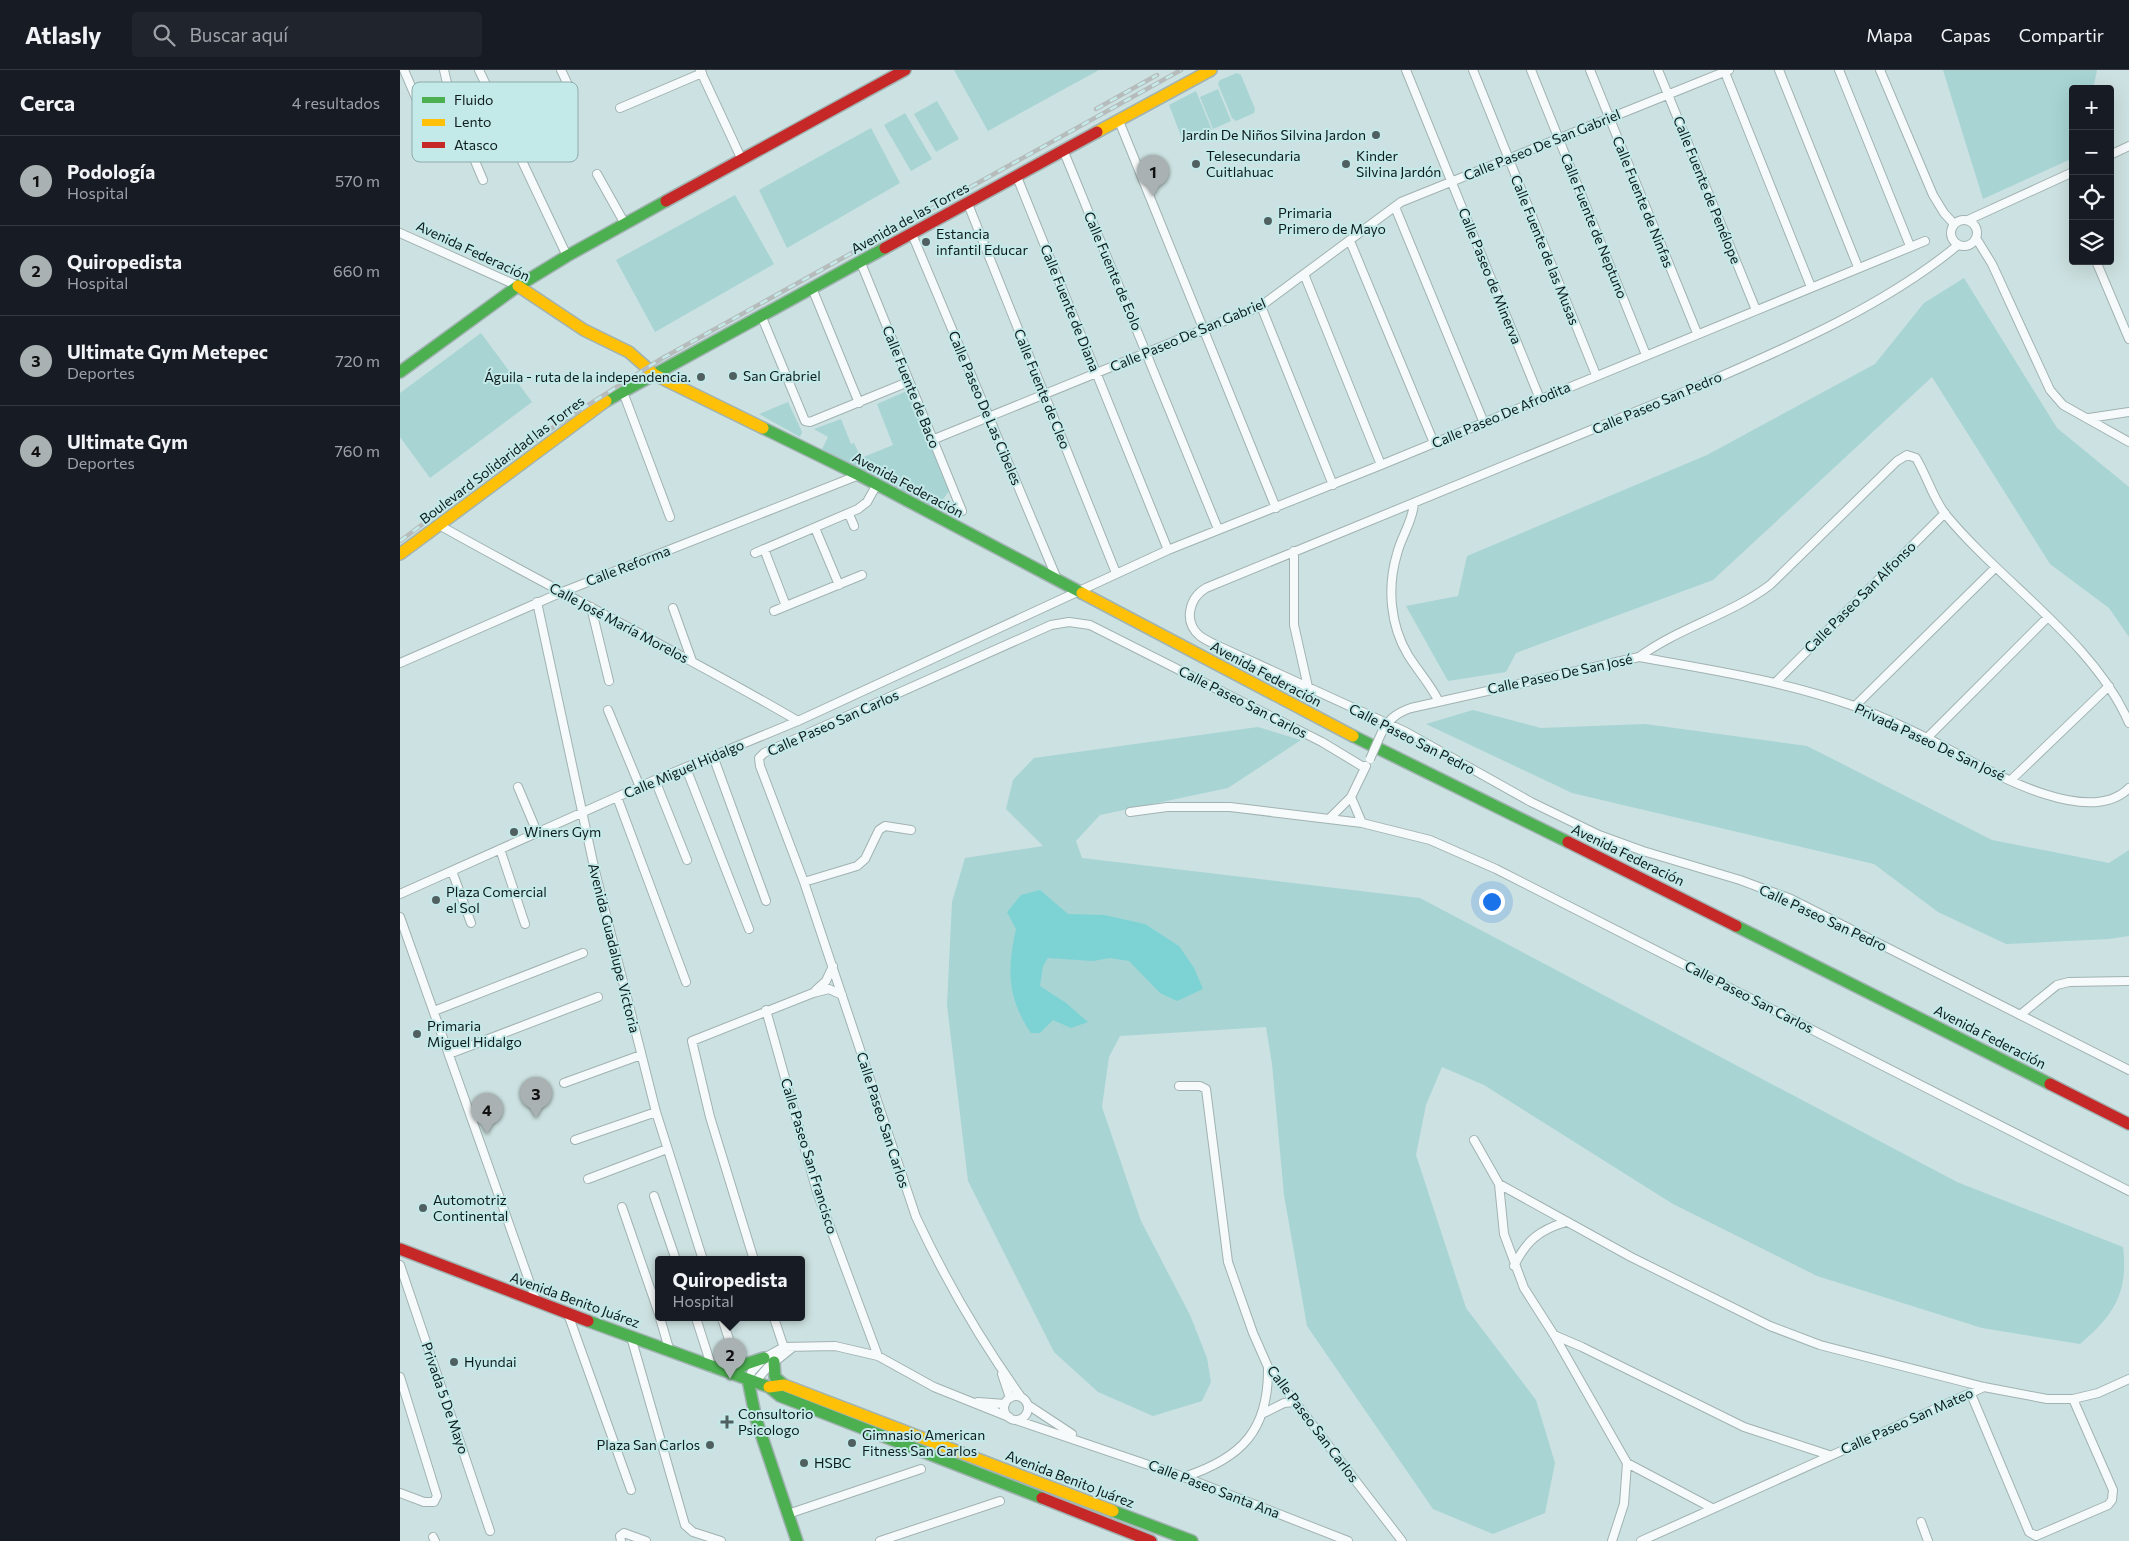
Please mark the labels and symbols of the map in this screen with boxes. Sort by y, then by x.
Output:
legend [412,82,578,162]
text: Fluido [454,91,493,108]
street label: Calle Paseo De San Gabriel [1461,105,1623,184]
text: Lento [454,113,491,130]
street label: Calle Fuente de Penélope [1670,113,1745,266]
place label: Jardin De Niños Silvina Jardon [1182,126,1366,143]
marker: Jardin De Niños Silvina Jardon [1370,129,1382,141]
street label: Calle Fuente de Ninfas [1609,134,1678,270]
text: Atasco [454,136,498,153]
place label: Telesecundaria Cuitlahuac [1206,147,1301,180]
place label: Kinder Silvina Jardón [1356,147,1441,180]
street label: Calle Fuente de Neptuno [1558,151,1631,301]
pin: 1 [1137,155,1169,196]
marker: Telesecundaria Cuitlahuac [1190,158,1202,170]
marker: Kinder Silvina Jardón [1340,158,1352,170]
street label: Calle Fuente de las Musas [1508,172,1583,327]
street label: Avenida de las Torres [848,178,972,257]
place label: Primaria Primero de Mayo [1278,204,1386,237]
street label: Calle Paseo de Minerva [1455,205,1526,346]
street label: Calle Fuente de Eolo [1081,209,1146,333]
marker: Primaria Primero de Mayo [1262,215,1274,227]
street label: Avenida Federación [414,217,533,284]
place label: Estancia infantil Educar [936,225,1028,258]
marker: Estancia infantil Educar [920,236,932,248]
street label: Calle Fuente de Diana [1037,242,1104,374]
street label: Calle Paseo De San Gabriel [1107,294,1268,375]
street label: Calle Fuente de Baco [879,323,944,451]
street label: Calle Fuente de Cleo [1011,326,1074,451]
street label: Calle Paseo De Las Cibeles [945,328,1026,487]
place label: San Grabriel [743,367,821,384]
place label: Águila - ruta de la independencia. [484,368,691,385]
street label: Calle Paseo San Pedro [1590,368,1724,438]
marker: San Grabriel [727,370,739,382]
marker: Águila - ruta de la independencia. [695,371,707,383]
street label: Calle Paseo De Afrodita [1429,378,1573,451]
street label: Boulevard Solidaridad las Torres [416,392,587,527]
street label: Avenida Federación [850,448,967,521]
street label: Calle Paseo San Alfonso [1800,537,1919,656]
street label: Calle Reforma [583,542,672,589]
street label: Calle José María Morelos [547,579,692,667]
street label: Avenida Federación [1208,637,1325,710]
street label: Calle Paseo De San José [1486,650,1634,697]
street label: Calle Paseo San Carlos [1176,662,1310,741]
street label: Calle Paseo San Carlos [765,686,901,759]
street label: Calle Paseo San Pedro [1346,699,1478,778]
street label: Privada Paseo De San José [1852,699,2008,784]
street label: Calle Miguel Hidalgo [621,736,746,802]
street label: Avenida Federación [1569,820,1687,889]
place label: Winers Gym [524,823,601,840]
marker: Winers Gym [508,826,520,838]
street label: Avenida Guadalupe Victoria [585,861,644,1035]
street label: Calle Paseo San Pedro [1757,880,1890,955]
place label: Plaza Comercial el Sol [446,883,547,916]
your location [1479,889,1505,915]
marker: Plaza Comercial el Sol [430,894,442,906]
street label: Calle Paseo San Carlos [1682,957,1816,1036]
street label: Avenida Federación [1931,1001,2049,1072]
place label: Primaria Miguel Hidalgo [427,1017,522,1050]
marker: Primaria Miguel Hidalgo [411,1028,423,1040]
street label: Calle Paseo San Carlos [853,1050,913,1190]
street label: Calle Paseo San Francisco [778,1076,841,1236]
pin: 3 [520,1077,552,1118]
pin: 4 [471,1093,503,1134]
place label: Automotriz Continental [433,1191,508,1224]
marker: Automotriz Continental [417,1202,429,1214]
street label: Avenida Benito Juárez [508,1268,642,1331]
pin: 2 [714,1338,746,1379]
street label: Privada 5 De Mayo [418,1340,473,1456]
place label: Hyundai [464,1353,517,1370]
marker: Hyundai [448,1356,460,1368]
street label: Calle Paseo San Carlos [1264,1362,1363,1485]
street label: Calle Paseo San Mateo [1838,1384,1976,1457]
place label: Consultorio Psicologo [738,1405,813,1438]
marker: Consultorio Psicologo [720,1415,734,1429]
place label: Gimnasio American Fitness San Carlos [862,1426,985,1459]
place label: Plaza San Carlos [596,1436,700,1453]
marker: Gimnasio American Fitness San Carlos [846,1437,858,1449]
marker: Plaza San Carlos [704,1439,716,1451]
street label: Avenida Benito Juárez [1003,1446,1137,1511]
place label: HSBC [814,1454,851,1471]
street label: Calle Paseo Santa Ana [1146,1456,1282,1521]
marker: HSBC [798,1457,810,1469]

